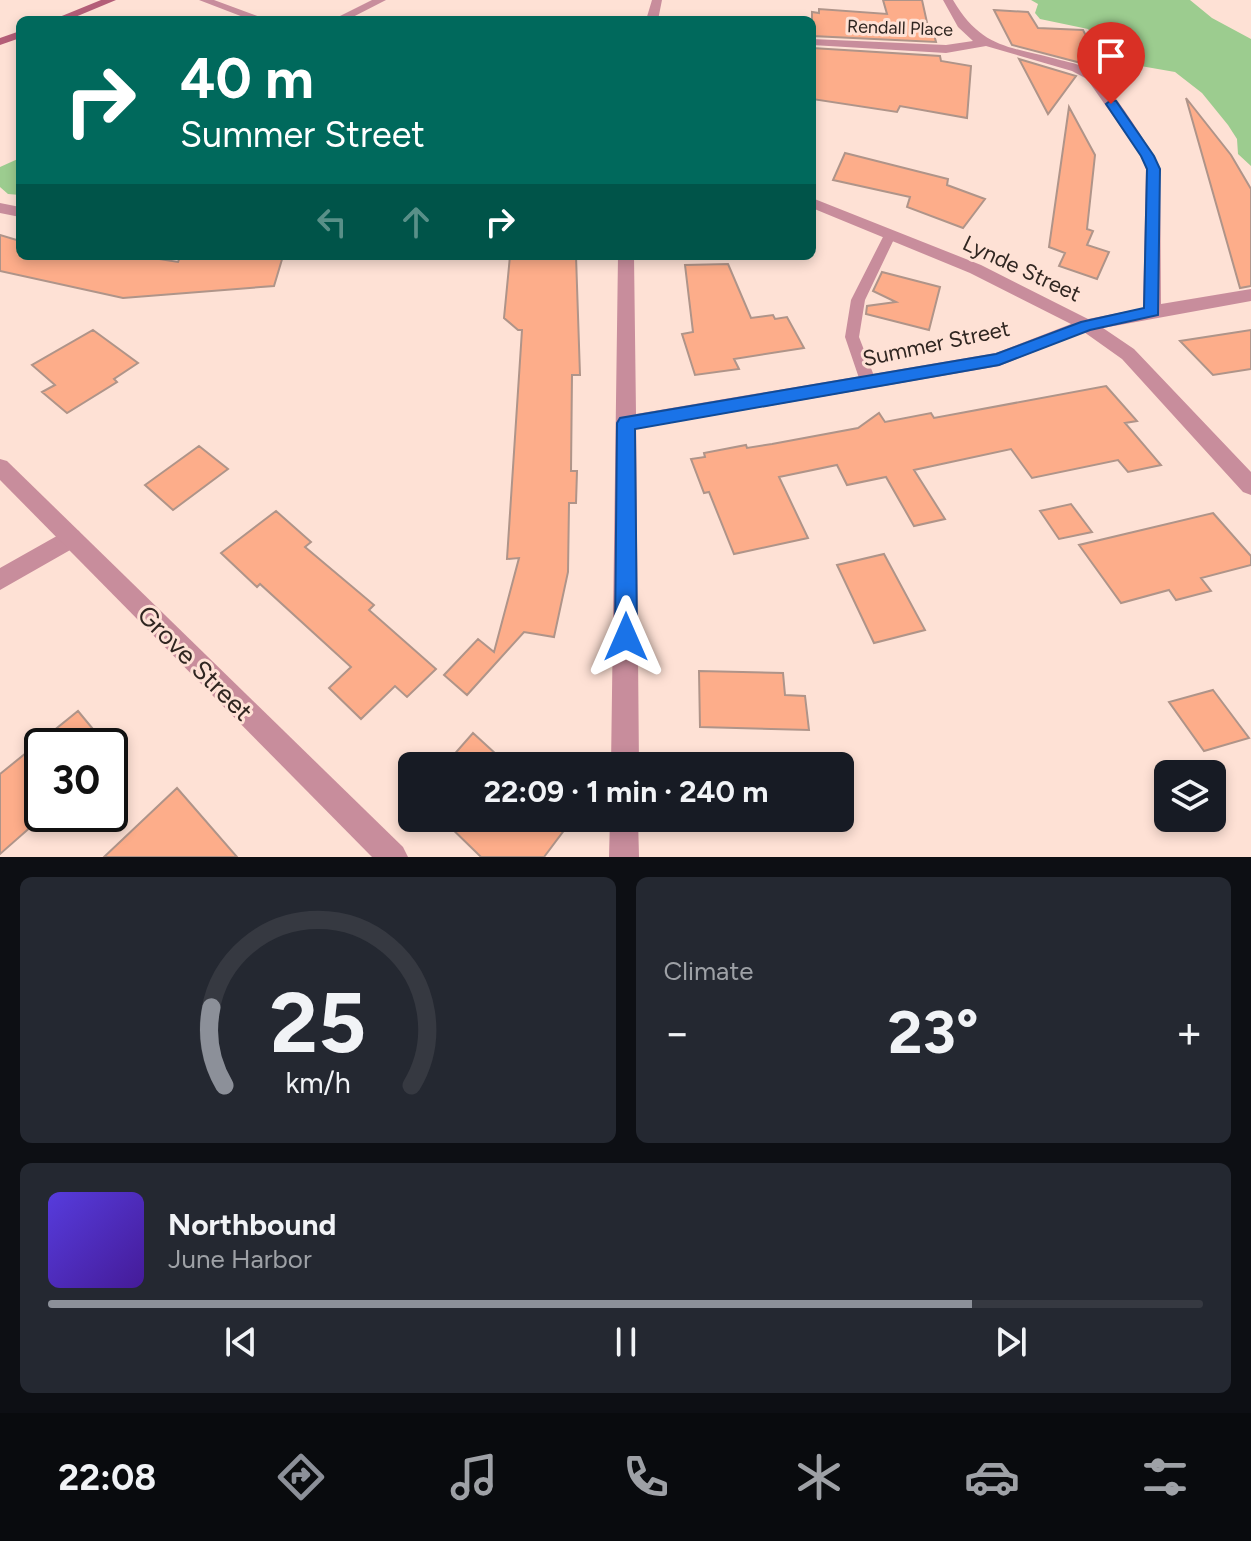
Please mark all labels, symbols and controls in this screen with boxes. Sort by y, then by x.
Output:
street label: Rendall Place [846,15,954,41]
pin [1077,22,1145,104]
icon: arrive [1089,34,1133,78]
text: 40 m [180,45,314,112]
icon: right [48,48,152,152]
text: Summer Street [180,113,425,156]
icon: left [310,200,354,244]
icon: ahead [394,200,438,244]
icon: right [478,200,522,244]
street label: Lynde Street [958,229,1085,308]
street label: Summer Street [860,315,1012,372]
position arrow [584,595,668,679]
street label: Grove Street [131,599,259,727]
speed limit sign: 30 [24,728,128,832]
map controls [1154,760,1226,832]
button: layers [1154,760,1226,832]
text: 22:09 · 1 min · 240 m [484,773,768,810]
text: Climate [664,955,753,987]
text: 25 [270,973,366,1073]
text: 23° [888,996,979,1068]
text: − [664,1006,691,1059]
text: + [1176,1006,1203,1059]
text: km/h [285,1066,350,1100]
text: Northbound [168,1206,336,1243]
text: June Harbor [168,1243,312,1275]
icon: previous [219,1320,263,1364]
icon: pause [604,1320,648,1364]
icon: next [989,1320,1033,1364]
icon: directions [273,1449,329,1505]
icon: music [446,1449,502,1505]
icon: phone [618,1449,674,1505]
icon: climate [791,1449,847,1505]
icon: car [964,1449,1020,1505]
icon: filters [1137,1449,1193,1505]
text: 22:08 [58,1456,156,1499]

